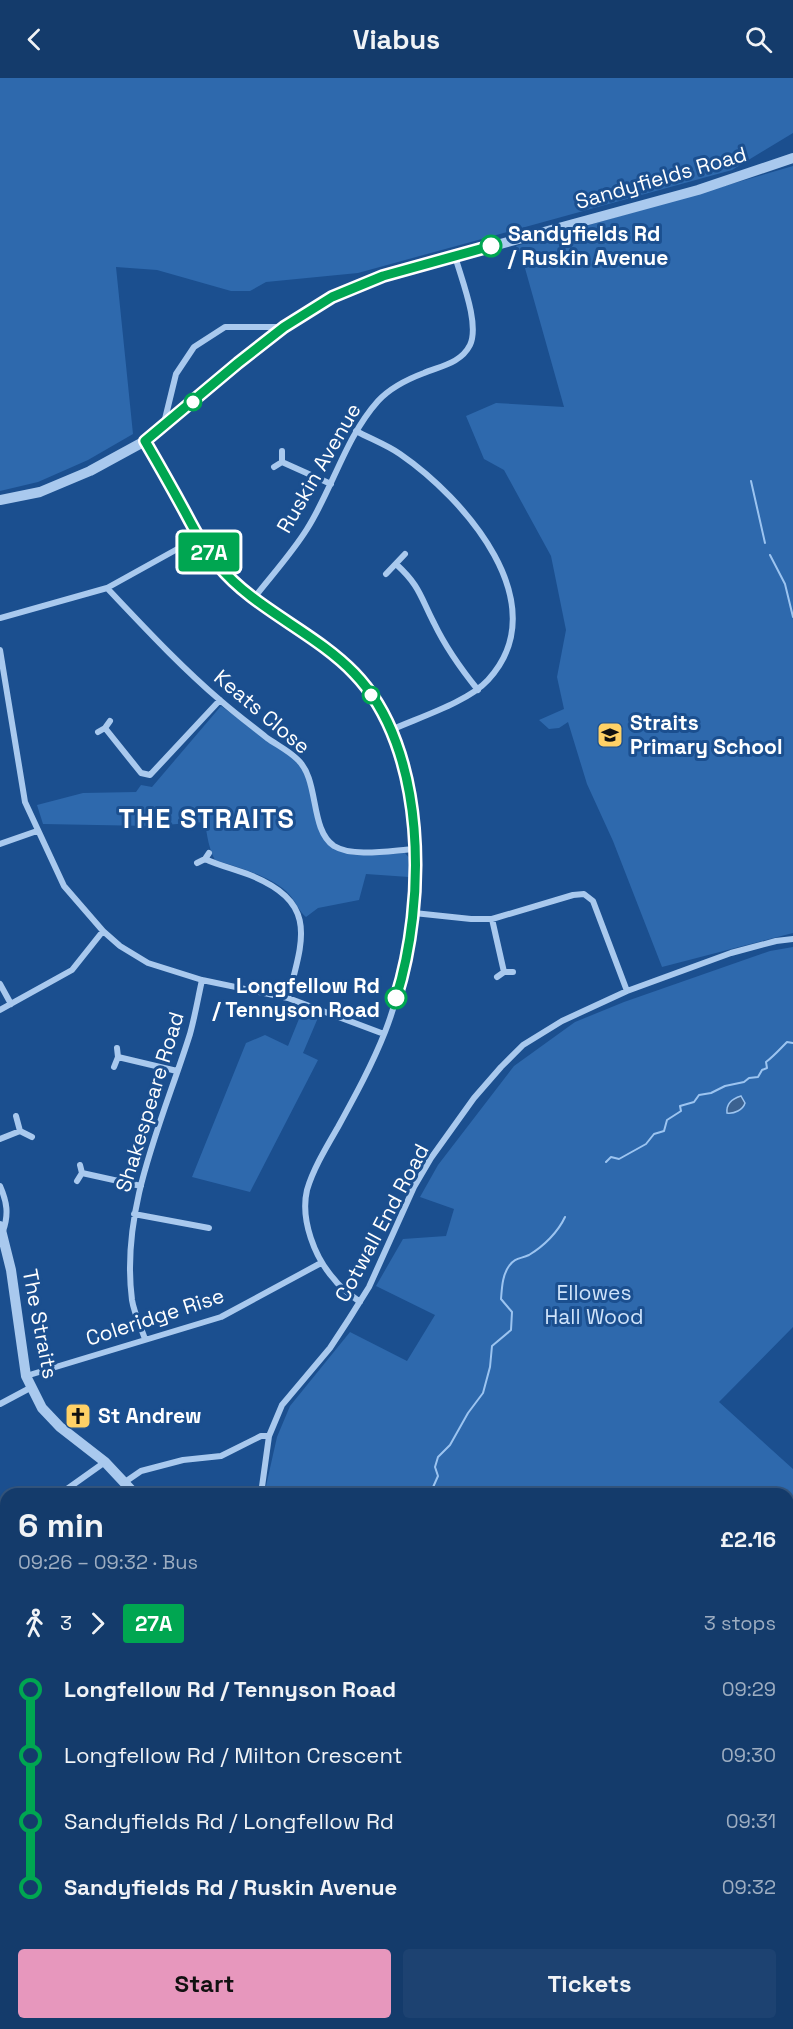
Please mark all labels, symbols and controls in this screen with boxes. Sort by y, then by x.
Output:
text: Viabus [353,22,440,57]
icon: back [18,23,51,56]
icon: search [742,23,775,56]
street label: Sandyfields Road [572,140,750,215]
place label: Sandyfields Rd / Ruskin Avenue [507,220,668,271]
marker: Sandyfields Rd / Ruskin Avenue [480,235,502,257]
unlabelled marker [184,393,202,411]
street label: Ruskin Avenue [270,398,367,538]
line badge: 27A [174,532,244,572]
text: 27A [190,539,228,566]
street label: Keats Close [209,664,316,760]
unlabelled marker [362,686,380,704]
place label: Straits Primary School [630,709,783,760]
school or university icon: Straits Primary School [595,720,625,750]
district label: THE STRAITS [119,801,295,836]
place label: Longfellow Rd / Tennyson Road [211,972,380,1023]
marker: Longfellow Rd / Tennyson Road [385,987,407,1009]
street label: Shakespeare Road [109,1008,190,1195]
street label: Cotwall End Road [328,1139,435,1306]
street label: The Straits [17,1267,64,1381]
park label: Ellowes Hall Wood [545,1279,643,1330]
street label: Coleridge Rise [82,1281,227,1352]
church icon: St Andrew [63,1401,93,1431]
place label: St Andrew [98,1402,202,1429]
text: 6 min [18,1505,104,1547]
text: £2.16 [720,1525,776,1553]
text: 09:26 – 09:32 · Bus [18,1549,198,1575]
icon: walk [18,1607,51,1640]
icon: forward [81,1607,114,1640]
text: 3 [60,1610,72,1636]
text: 27A [135,1610,172,1637]
text: 3 stops [704,1610,776,1636]
text: Longfellow Rd / Tennyson Road [64,1675,396,1703]
text: 09:29 [722,1676,776,1702]
text: Longfellow Rd / Milton Crescent [64,1741,403,1769]
text: 09:30 [721,1742,776,1768]
text: Sandyfields Rd / Longfellow Rd [64,1807,394,1835]
text: 09:31 [726,1808,776,1834]
text: Sandyfields Rd / Ruskin Avenue [64,1873,397,1901]
text: 09:32 [722,1874,776,1900]
button: Start [18,1949,391,2018]
button: Tickets [403,1949,776,2018]

